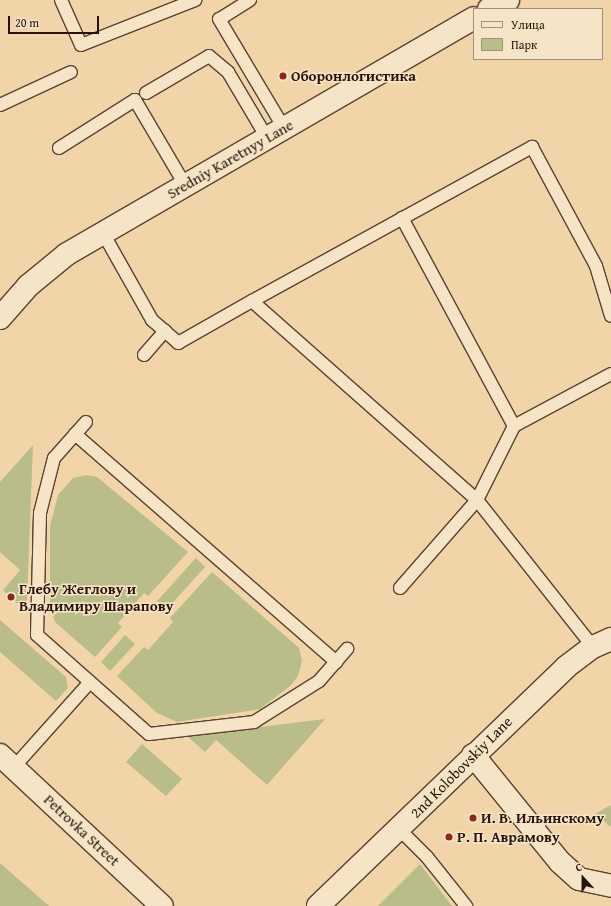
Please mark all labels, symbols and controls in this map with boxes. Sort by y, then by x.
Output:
scale bar [10,8,101,34]
legend [473,8,603,60]
text: 20 m [15,14,39,31]
text: Улица [511,16,545,33]
text: Парк [511,36,537,53]
place label: Оборонлогистика [291,67,416,85]
marker: Оборонлогистика [278,71,288,81]
street label: Sredniy Karetnyy Lane [164,116,296,202]
place label: Глебу Жеглову и Владимиру Шарапову [19,579,173,614]
marker: Глебу Жеглову и Владимиру Шарапову [6,592,16,602]
street label: 2nd Kolobovskiy Lane [406,712,516,822]
street label: Petrovka Street [40,790,124,870]
place label: И. В. Ильинскому [481,809,604,827]
marker: И. В. Ильинскому [468,813,478,823]
place label: Р. П. Аврамову [457,828,560,846]
marker: Р. П. Аврамову [444,832,454,842]
north arrow [563,858,603,898]
text: С [573,858,584,875]

